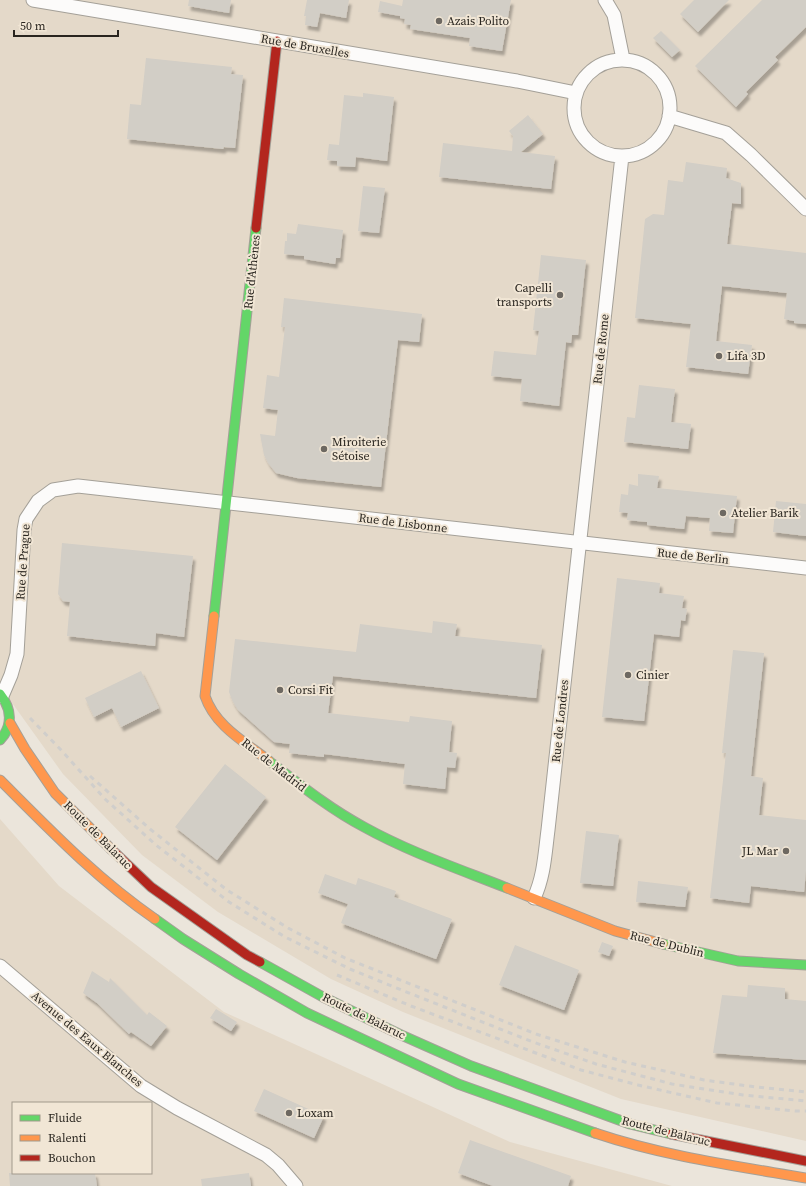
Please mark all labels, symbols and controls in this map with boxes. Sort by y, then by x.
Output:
scale bar [14,12,118,38]
place label: Azais Polito [447,13,509,29]
marker: Azais Polito [434,16,444,26]
text: 50 m [20,18,46,34]
street label: Rue de Bruxelles [260,30,350,62]
street label: Rue d'Athènes [240,234,264,310]
place label: Capelli transports [497,280,552,310]
marker: Capelli transports [555,290,565,300]
street label: Rue de Rome [589,313,613,385]
place label: Lifa 3D [727,348,765,364]
marker: Lifa 3D [714,351,724,361]
place label: Miroiterie Sétoise [332,434,386,464]
marker: Miroiterie Sétoise [319,444,329,454]
place label: Atelier Barik [731,505,799,521]
marker: Atelier Barik [718,508,728,518]
street label: Rue de Lisbonne [358,510,448,536]
street label: Rue de Prague [12,523,34,601]
street label: Rue de Berlin [656,544,730,568]
place label: Cinier [636,667,669,683]
marker: Cinier [623,670,633,680]
street label: Rue de Londres [548,679,572,763]
place label: Corsi Fit [288,682,333,698]
marker: Corsi Fit [275,685,285,695]
street label: Rue de Madrid [238,735,310,795]
street label: Route de Balaruc [60,797,136,873]
place label: JL Mar [741,843,778,859]
marker: JL Mar [781,846,791,856]
street label: Rue de Dublin [628,927,706,961]
street label: Avenue des Eaux Blanches [28,988,146,1090]
street label: Route de Balaruc [320,989,408,1043]
legend [12,1102,152,1174]
place label: Loxam [297,1105,334,1121]
marker: Loxam [284,1108,294,1118]
text: Fluide [48,1110,82,1126]
street label: Route de Balaruc [620,1112,712,1150]
text: Ralenti [48,1130,87,1146]
text: Bouchon [48,1150,96,1166]

